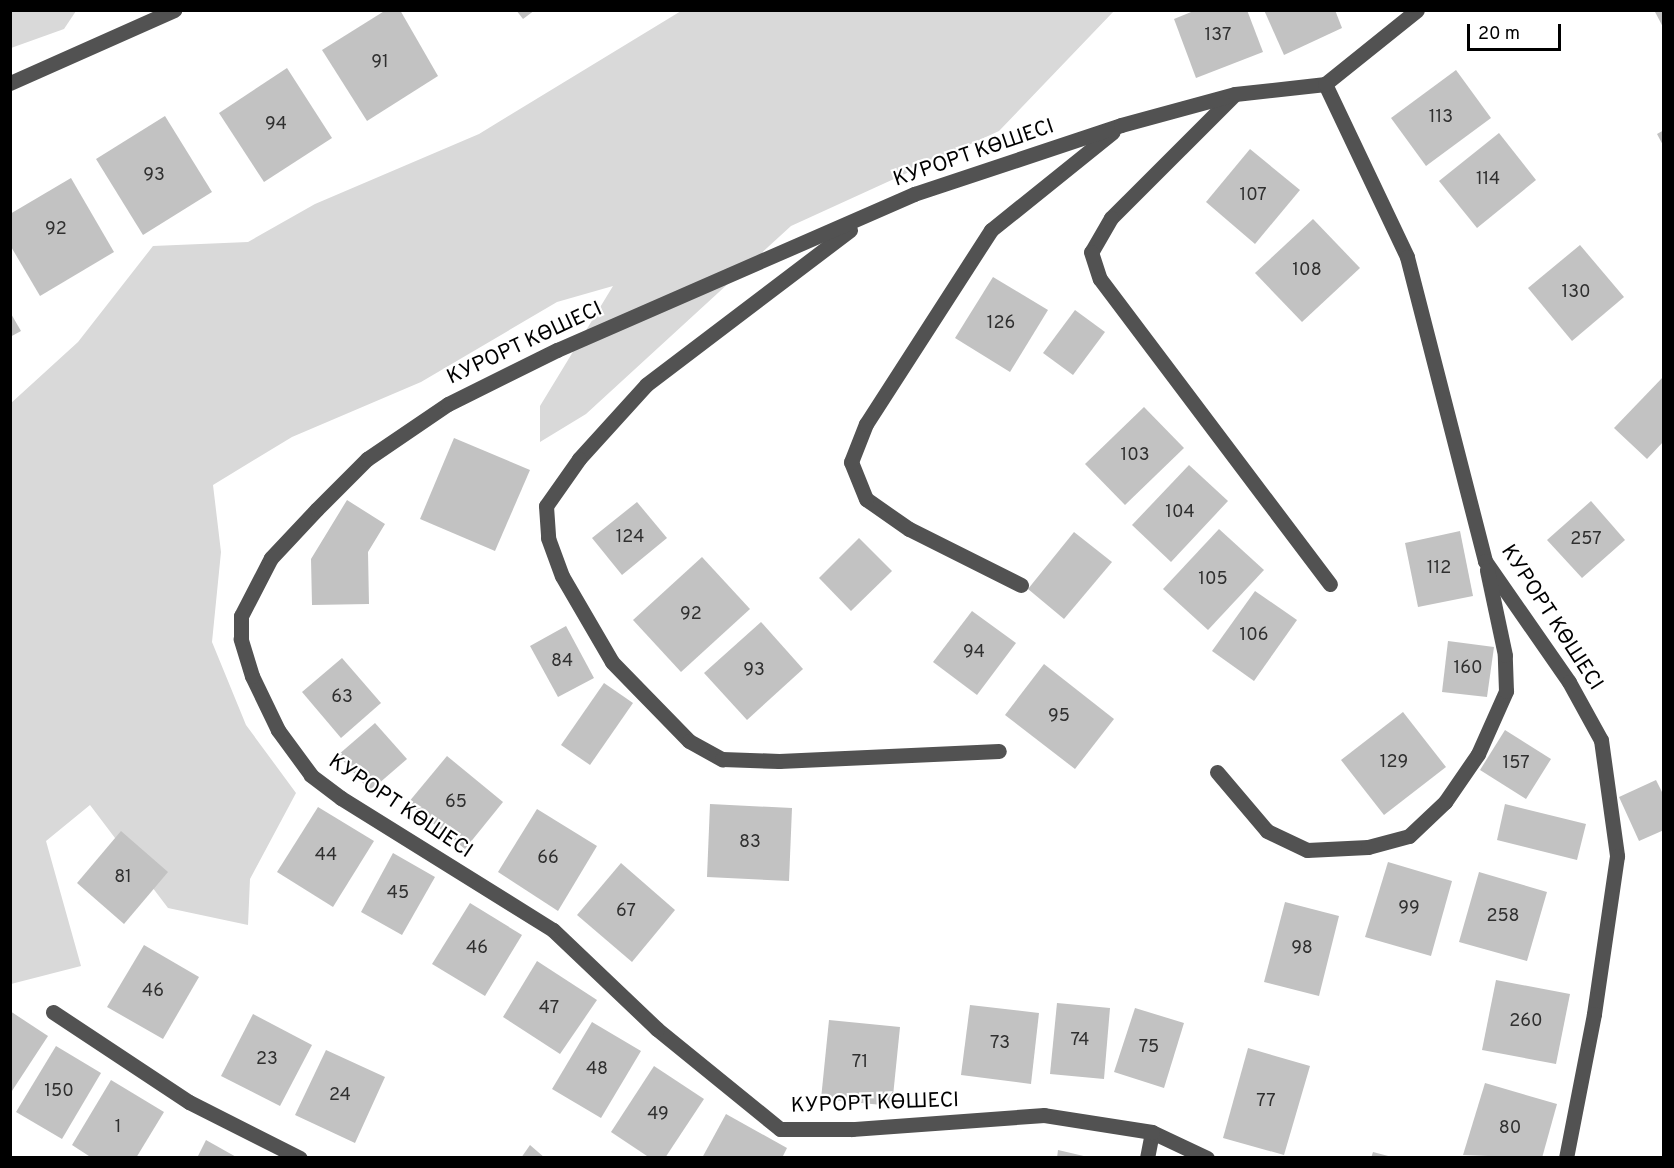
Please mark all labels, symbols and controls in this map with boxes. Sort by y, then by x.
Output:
scale bar [1470,12,1564,50]
text: 20 m [1478,23,1520,46]
house number: 137 [1205,25,1231,47]
house number: 91 [371,52,389,74]
house number: 113 [1429,107,1453,129]
house number: 94 [265,114,287,136]
street label: КУРОРТ КӨШЕСІ [890,115,1058,193]
house number: 93 [143,165,165,187]
house number: 114 [1476,169,1500,191]
house number: 107 [1239,185,1267,207]
house number: 92 [45,219,67,241]
house number: 108 [1292,260,1322,282]
house number: 130 [1562,282,1590,304]
street label: КУРОРТ КӨШЕСІ [443,297,607,391]
house number: 126 [987,313,1015,335]
house number: 103 [1120,445,1150,467]
house number: 104 [1165,502,1195,524]
house number: 124 [616,527,644,549]
house number: 257 [1570,529,1602,551]
street label: КУРОРТ КӨШЕСІ [1494,540,1608,696]
house number: 112 [1427,558,1451,580]
house number: 105 [1198,569,1228,591]
house number: 92 [680,604,702,626]
house number: 106 [1239,625,1269,647]
house number: 94 [963,642,985,664]
house number: 84 [551,651,573,673]
house number: 160 [1453,658,1483,680]
house number: 93 [743,660,765,682]
house number: 63 [331,687,353,709]
house number: 95 [1048,706,1070,728]
street label: КУРОРТ КӨШЕСІ [323,749,477,865]
house number: 129 [1380,752,1408,774]
house number: 157 [1502,753,1530,775]
house number: 65 [445,792,467,814]
house number: 83 [739,832,761,854]
house number: 44 [315,845,337,867]
house number: 66 [537,848,559,870]
house number: 81 [114,867,132,889]
house number: 45 [387,883,409,905]
house number: 99 [1398,898,1420,920]
house number: 67 [616,901,636,923]
house number: 258 [1486,906,1520,928]
house number: 46 [466,938,488,960]
house number: 98 [1291,938,1313,960]
house number: 46 [142,981,164,1003]
house number: 47 [539,998,559,1020]
house number: 260 [1509,1011,1543,1033]
house number: 74 [1071,1030,1089,1052]
house number: 73 [990,1033,1010,1055]
house number: 75 [1139,1037,1159,1059]
house number: 23 [256,1049,278,1071]
house number: 71 [852,1052,868,1074]
house number: 48 [586,1059,608,1081]
house number: 150 [44,1081,74,1103]
house number: 24 [329,1085,351,1107]
street label: КУРОРТ КӨШЕСІ [790,1088,960,1120]
house number: 77 [1256,1091,1276,1113]
house number: 49 [647,1104,669,1126]
house number: 1 [115,1117,121,1139]
house number: 80 [1499,1118,1521,1140]

